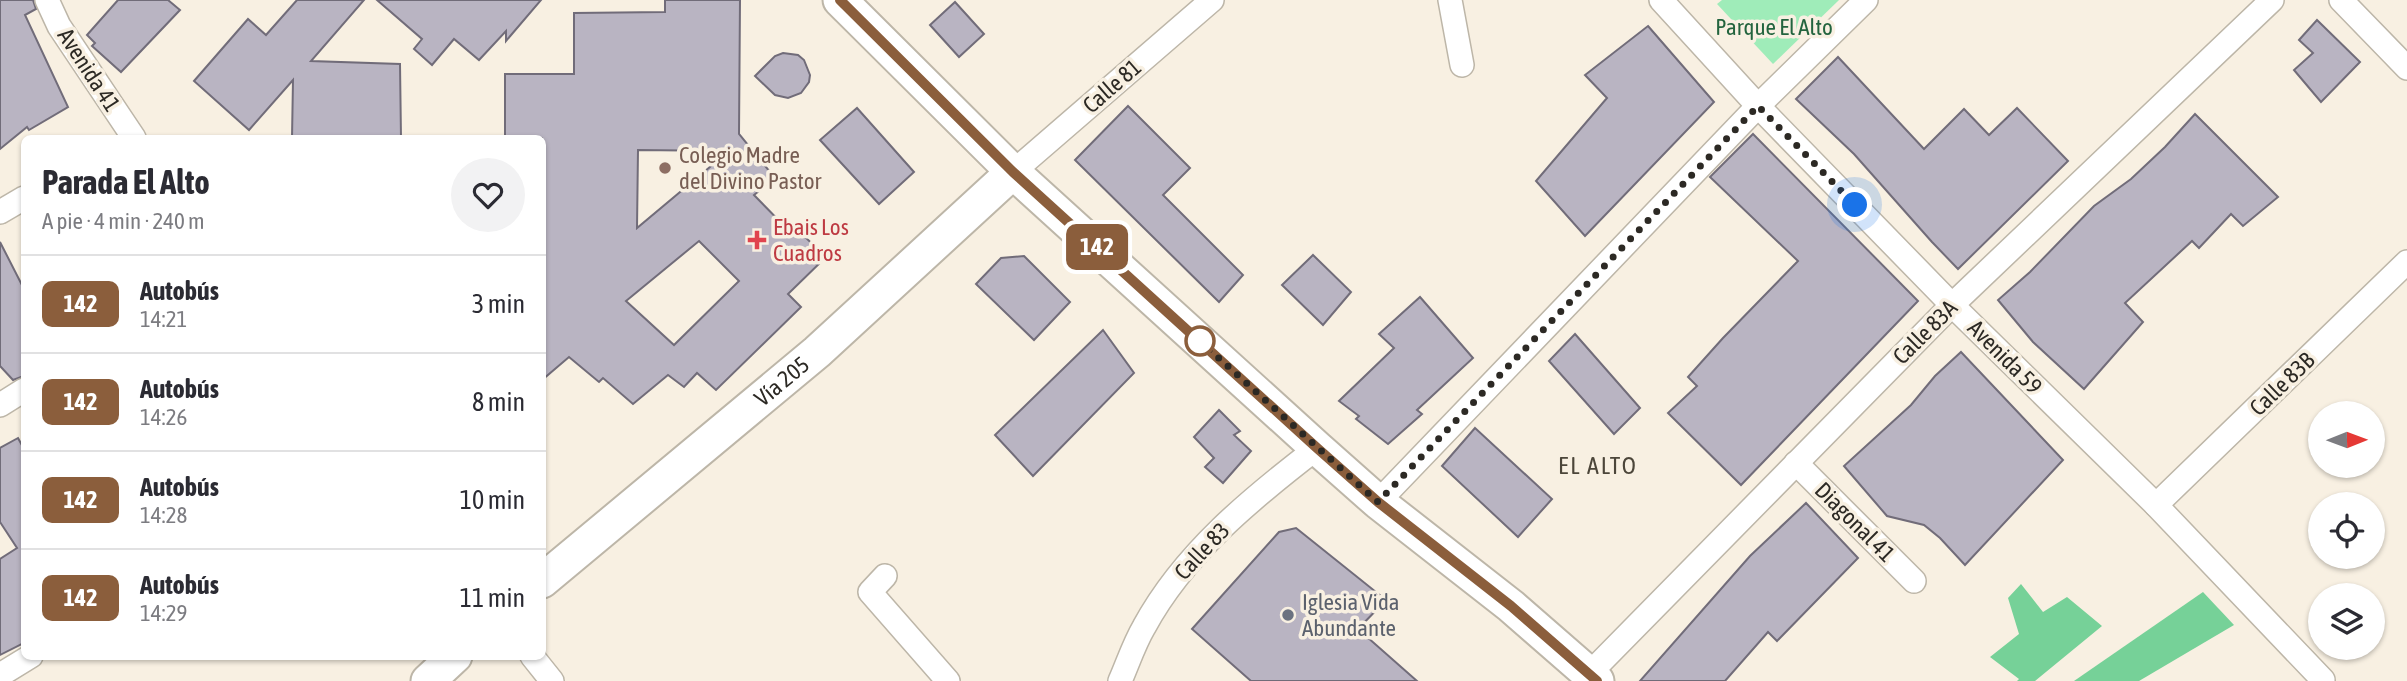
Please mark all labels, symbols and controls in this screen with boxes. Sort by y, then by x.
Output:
park label: Parque El Alto [1715,14,1833,40]
street label: Avenida 41 [53,24,125,116]
street label: Calle 81 [1078,54,1146,118]
place label: Colegio Madre del Divino Pastor [679,142,822,194]
button: heart [451,158,525,232]
marker: Colegio Madre del Divino Pastor [657,160,673,176]
text: Parada El Alto [42,163,210,201]
your location [1837,187,1872,222]
text: A pie · 4 min · 240 m [42,208,205,234]
place label: Ebais Los Cuadros [773,214,849,266]
line badge: 142 [1057,224,1137,270]
marker: Ebais Los Cuadros [747,230,767,250]
text: 142 [1080,233,1114,260]
text: Autobús [140,276,219,306]
text: 3 min [472,289,525,319]
text: 142 [64,290,97,317]
street label: Calle 83A [1888,294,1963,369]
text: 14:21 [140,306,187,332]
street label: Avenida 59 [1963,315,2047,399]
unlabelled marker [1185,326,1215,356]
street label: Calle 83B [2245,347,2320,421]
street label: Vía 205 [749,351,814,411]
text: Autobús [140,374,219,404]
text: 8 min [472,387,525,417]
text: 142 [64,388,97,415]
north arrow [2308,401,2385,478]
map controls [2308,401,2385,660]
text: 14:26 [140,404,187,430]
district label: EL ALTO [1558,452,1638,479]
text: Autobús [140,472,219,502]
street label: Diagonal 41 [1810,477,1900,567]
text: 10 min [460,485,525,515]
text: 142 [64,486,97,513]
button: locate [2308,492,2385,569]
text: 14:28 [140,502,187,528]
street label: Calle 83 [1169,517,1235,585]
text: Autobús [140,570,219,600]
text: 11 min [460,583,525,613]
button: layers [2308,583,2385,660]
text: 142 [64,584,97,611]
place label: Iglesia Vida Abundante [1302,589,1399,641]
text: 14:29 [140,600,187,626]
marker: Iglesia Vida Abundante [1280,607,1296,623]

